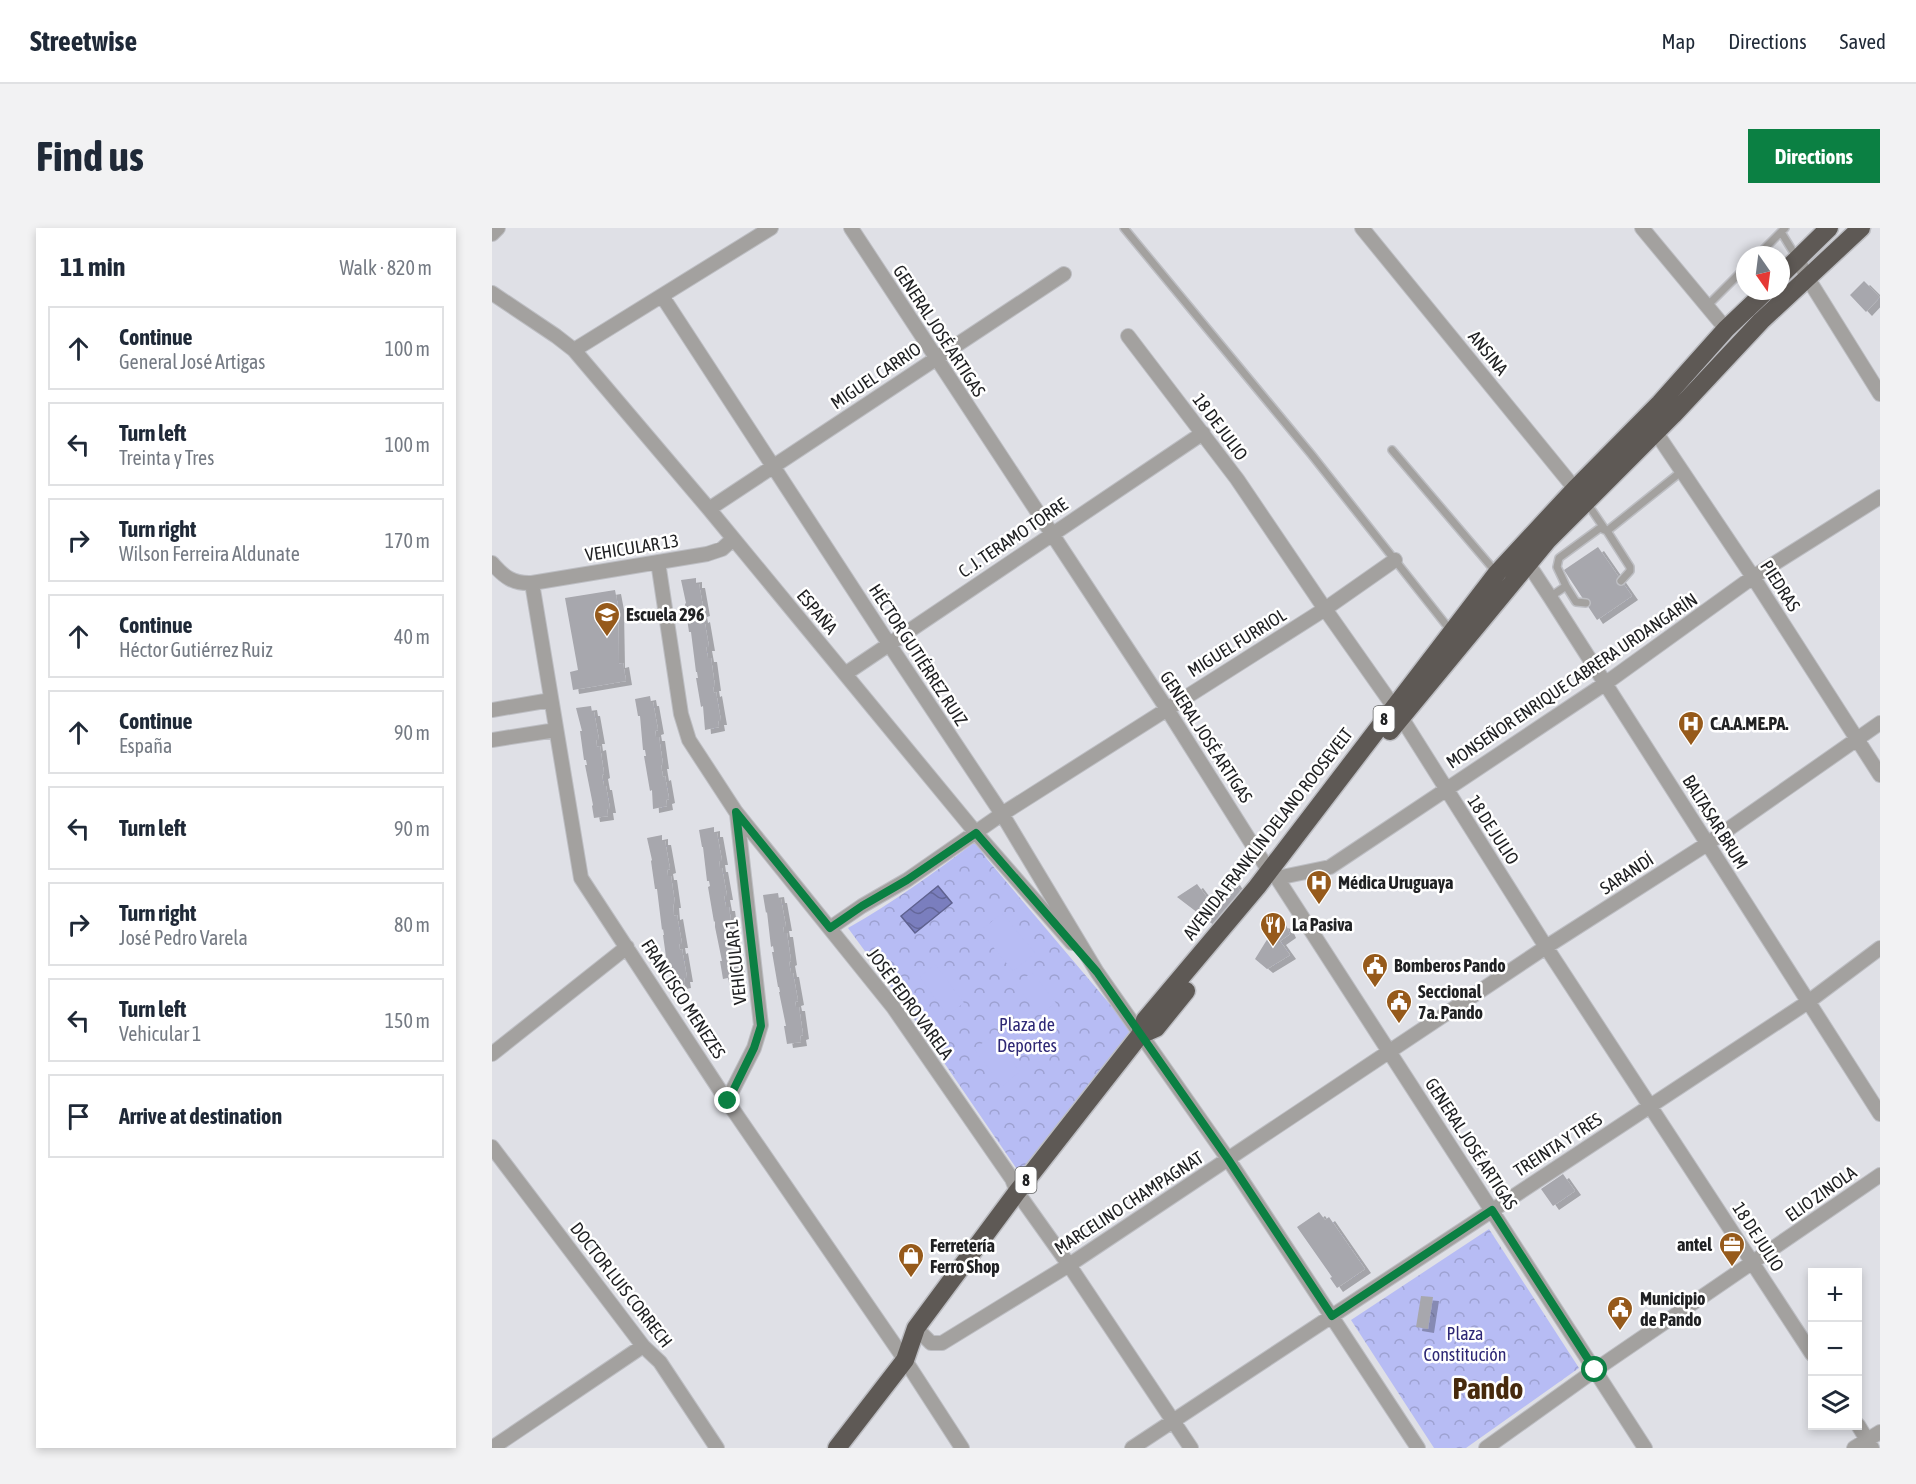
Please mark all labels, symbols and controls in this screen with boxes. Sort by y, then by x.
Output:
text: Streetwise [30,25,137,57]
text: Map [1661,29,1695,53]
text: Directions [1728,29,1807,53]
text: Saved [1840,29,1886,53]
button: Directions [1748,129,1880,183]
text: Find us [36,132,144,180]
north arrow [1736,246,1790,300]
text: 11 min [60,252,125,282]
text: Walk · 820 m [340,256,432,279]
street label: GENERAL JOSÉ ARTIGAS [889,261,990,401]
text: Continue [119,324,193,350]
street label: ANSINA [1464,326,1513,379]
icon: ahead [62,332,95,365]
text: 100 m [385,337,430,360]
street label: MIGUEL CARRIO [827,338,925,413]
text: General José Artigas [119,350,265,373]
street label: 18 DE JULIO [1189,389,1252,464]
text: Turn left [119,420,186,446]
icon: left [62,428,95,461]
text: 100 m [385,433,430,456]
text: Treinta y Tres [119,446,214,469]
street label: C. J. TERAMO TORRE [954,493,1072,582]
text: Turn right [119,516,196,542]
icon: right [62,524,95,557]
text: 170 m [385,529,430,552]
street label: VEHICULAR 13 [584,530,680,565]
text: Wilson Ferreira Aldunate [119,542,300,565]
street label: PIEDRAS [1756,556,1805,616]
street label: HÉCTOR GUTIÉRREZ RUIZ [865,580,972,729]
street label: ESPAÑA [793,585,842,638]
street label: MONSEÑOR ENRIQUE CABRERA URDANGARÍN [1442,588,1701,773]
school or university icon: Escuela 296 [592,600,622,638]
place label: Escuela 296 [626,604,705,625]
street label: MIGUEL FURRIOL [1184,604,1290,681]
text: Continue [119,612,193,638]
icon: ahead [62,620,95,653]
text: 40 m [394,625,430,648]
text: Héctor Gutiérrez Ruiz [119,638,273,661]
street label: GENERAL JOSÉ ARTIGAS [1156,667,1257,807]
road number: 8 [1374,706,1394,732]
text: Continue [119,708,193,734]
hospital icon: C.A.A.ME.PA. [1676,709,1706,747]
place label: C.A.A.ME.PA. [1710,713,1788,734]
icon: ahead [62,716,95,749]
text: 90 m [394,721,430,744]
street label: AVENIDA FRANKLIN DELANO ROOSEVELT [1178,724,1357,944]
text: España [119,734,172,757]
street label: BALTASAR BRUM [1678,771,1753,873]
street label: 18 DE JULIO [1463,791,1523,868]
icon: left [62,812,95,845]
text: Turn left [119,815,186,841]
text: 90 m [394,817,430,840]
street label: SARANDÍ [1596,849,1657,899]
hospital icon: Médica Uruguaya [1304,868,1334,906]
place label: Médica Uruguaya [1338,872,1453,893]
text: Turn right [119,900,196,926]
icon: right [62,908,95,941]
restaurant icon: La Pasiva [1258,910,1288,948]
text: 80 m [394,913,430,936]
place label: La Pasiva [1292,914,1353,935]
street label: VEHICULAR 1 [721,918,750,1006]
text: José Pedro Varela [119,926,248,949]
street label: FRANCISCO MENEZES [637,935,730,1063]
street label: JOSÉ PEDRO VARELA [863,944,958,1063]
public building icon: Bomberos Pando [1360,951,1390,989]
place label: Bomberos Pando [1394,955,1506,976]
place label: Seccional 7a. Pando [1418,981,1483,1023]
public building icon: Seccional 7a. Pando [1384,987,1414,1025]
text: Turn left [119,996,186,1022]
icon: left [62,1004,95,1037]
text: 150 m [385,1009,430,1032]
park label: Plaza de Deportes [997,1014,1057,1056]
text: Vehicular 1 [119,1022,201,1045]
street label: GENERAL JOSÉ ARTIGAS [1421,1074,1522,1214]
route end [714,1087,740,1113]
icon: arrive [62,1100,95,1133]
text: Arrive at destination [119,1103,282,1129]
street label: TREINTA Y TRES [1510,1108,1606,1181]
street label: MARCELINO CHAMPAGNAT [1050,1147,1207,1259]
street label: ELIO ZINOLA [1781,1161,1860,1226]
road number: 8 [1016,1167,1036,1193]
street label: 18 DE JULIO [1728,1198,1788,1275]
street label: DOCTOR LUIS CORRECH [566,1218,677,1351]
office icon: antel [1717,1230,1747,1268]
place label: antel [1677,1234,1712,1255]
place label: Ferretería Ferro Shop [930,1235,1000,1277]
shop icon: Ferretería Ferro Shop [896,1241,926,1279]
map controls [1808,1268,1862,1430]
button: + [1808,1268,1862,1322]
place label: Municipio de Pando [1640,1288,1706,1330]
public building icon: Municipio de Pando [1605,1294,1635,1332]
button: − [1808,1322,1862,1376]
park label: Plaza Constitución [1424,1323,1506,1365]
route start [1581,1356,1607,1382]
district label: Pando [1453,1371,1523,1405]
button: layers [1808,1376,1862,1430]

